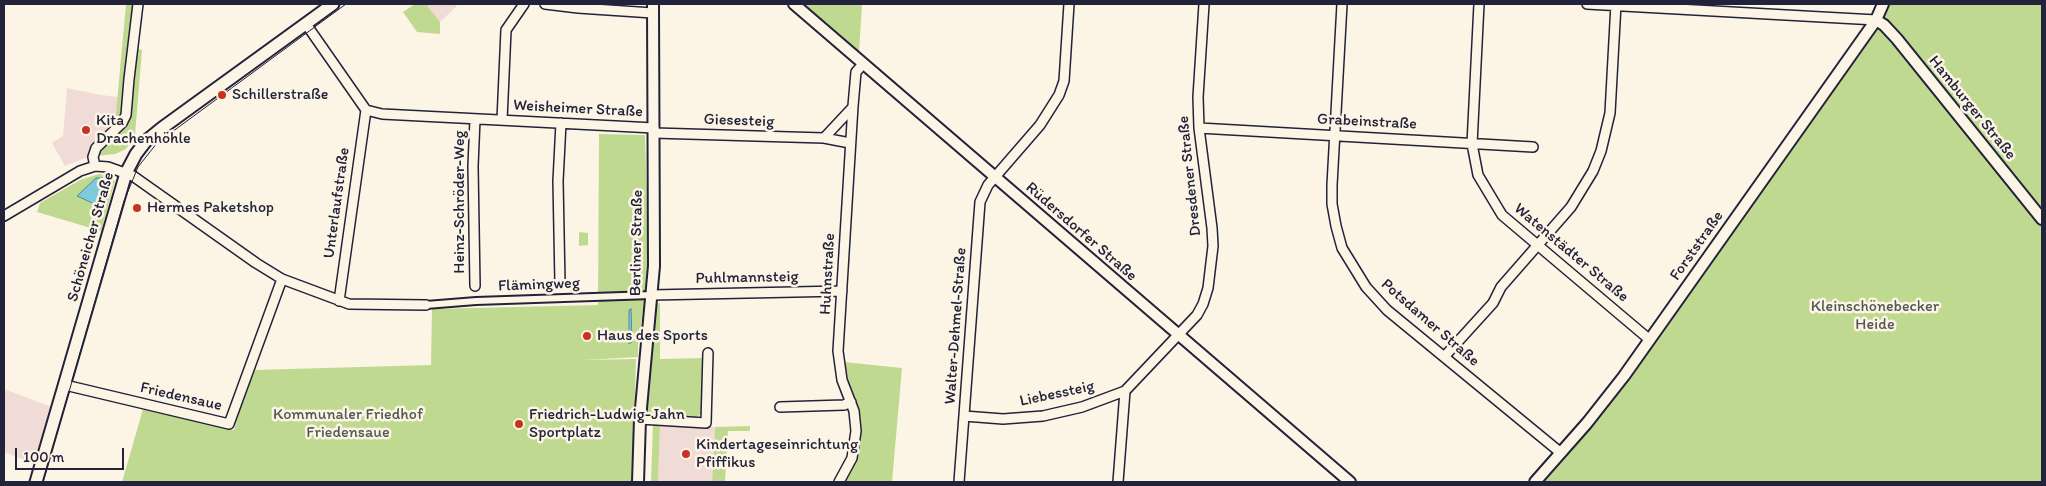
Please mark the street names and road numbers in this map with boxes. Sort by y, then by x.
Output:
street label: Hamburger Straße [1924,52,2020,164]
street label: Weisheimer Straße [513,96,643,122]
street label: Giesesteig [703,110,775,132]
street label: Grabeinstraße [1317,110,1417,134]
street label: Dresdener Straße [1174,115,1206,237]
street label: Heinz-Schröder-Weg [450,130,470,274]
street label: Unterlaufstraße [320,146,354,260]
street label: Schöneicher Straße [63,170,119,304]
street label: Rüdersdorfer Straße [1021,178,1141,286]
street label: Berliner Straße [626,190,648,296]
street label: Watenstädter Straße [1510,199,1632,307]
street label: Forststraße [1666,207,1728,285]
street label: Huhnstraße [816,233,840,315]
street label: Walter-Dehmel-Straße [941,247,971,405]
street label: Puhlmannsteig [695,268,799,288]
street label: Flämingweg [498,274,580,296]
street label: Potsdamer Straße [1377,275,1483,371]
street label: Liebessteig [1018,377,1096,411]
street label: Friedensaue [138,378,224,416]

